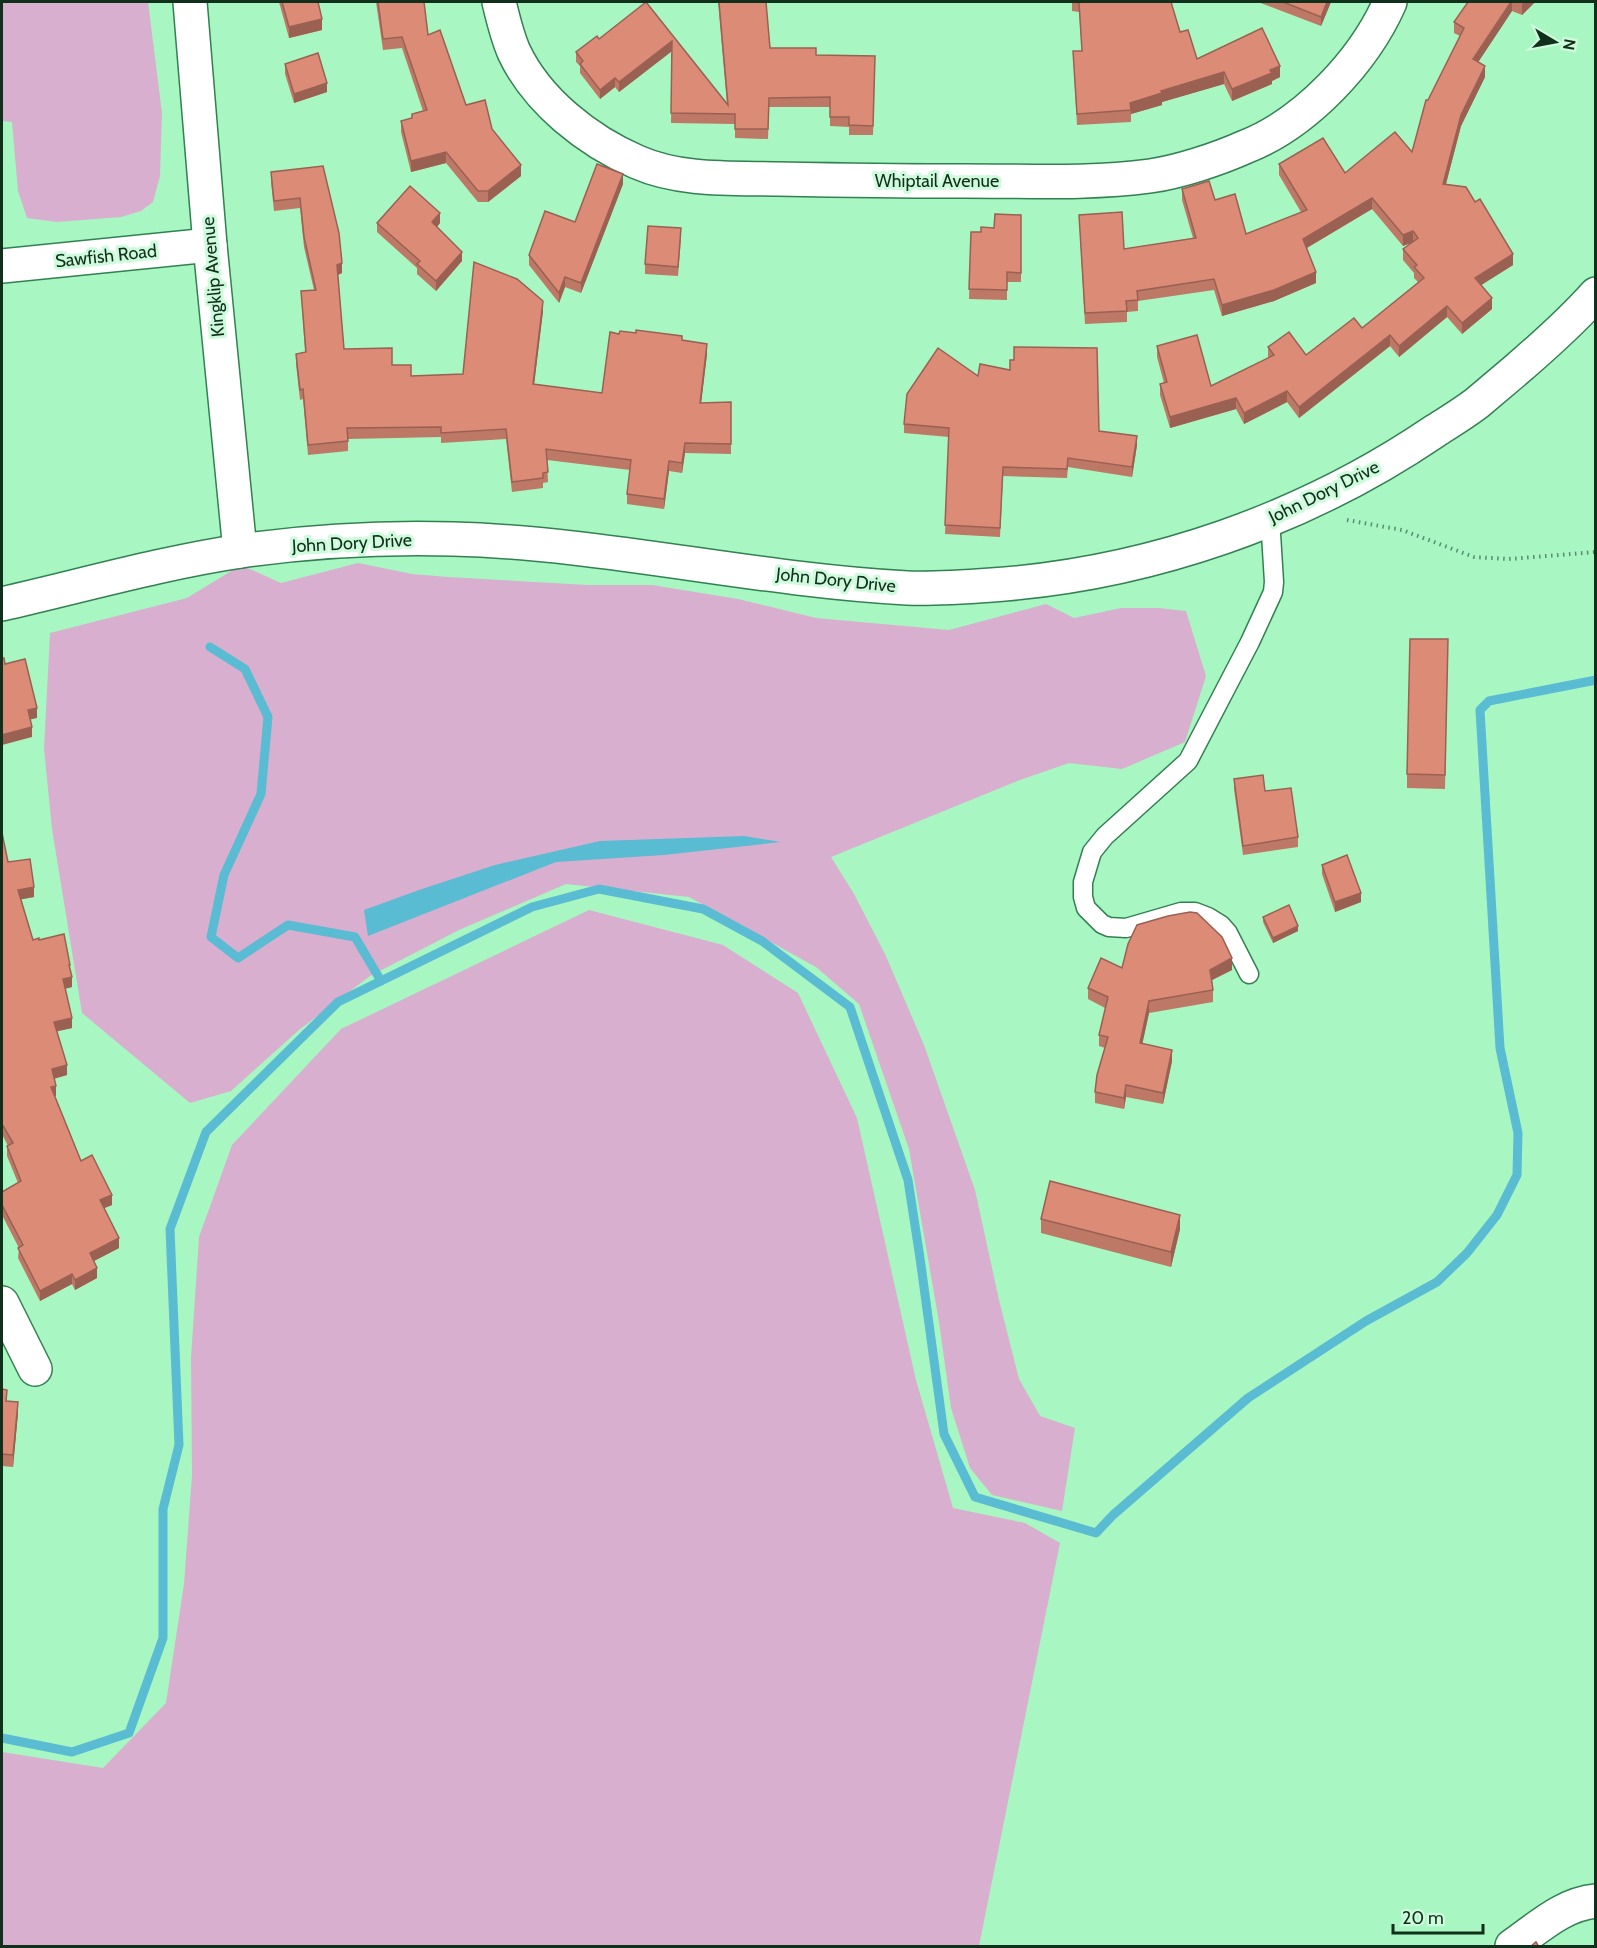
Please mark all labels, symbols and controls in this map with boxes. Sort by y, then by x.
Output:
north arrow [1525,12,1585,72]
text: N [1559,37,1580,52]
street label: Whiptail Avenue [875,170,999,192]
street label: Kingklip Avenue [197,216,229,338]
street label: Sawfish Road [54,240,158,272]
street label: John Dory Drive [1264,456,1383,529]
street label: John Dory Drive [290,529,413,557]
street label: John Dory Drive [774,563,897,597]
scale bar [1393,1897,1483,1935]
text: 20 m [1402,1907,1444,1929]

